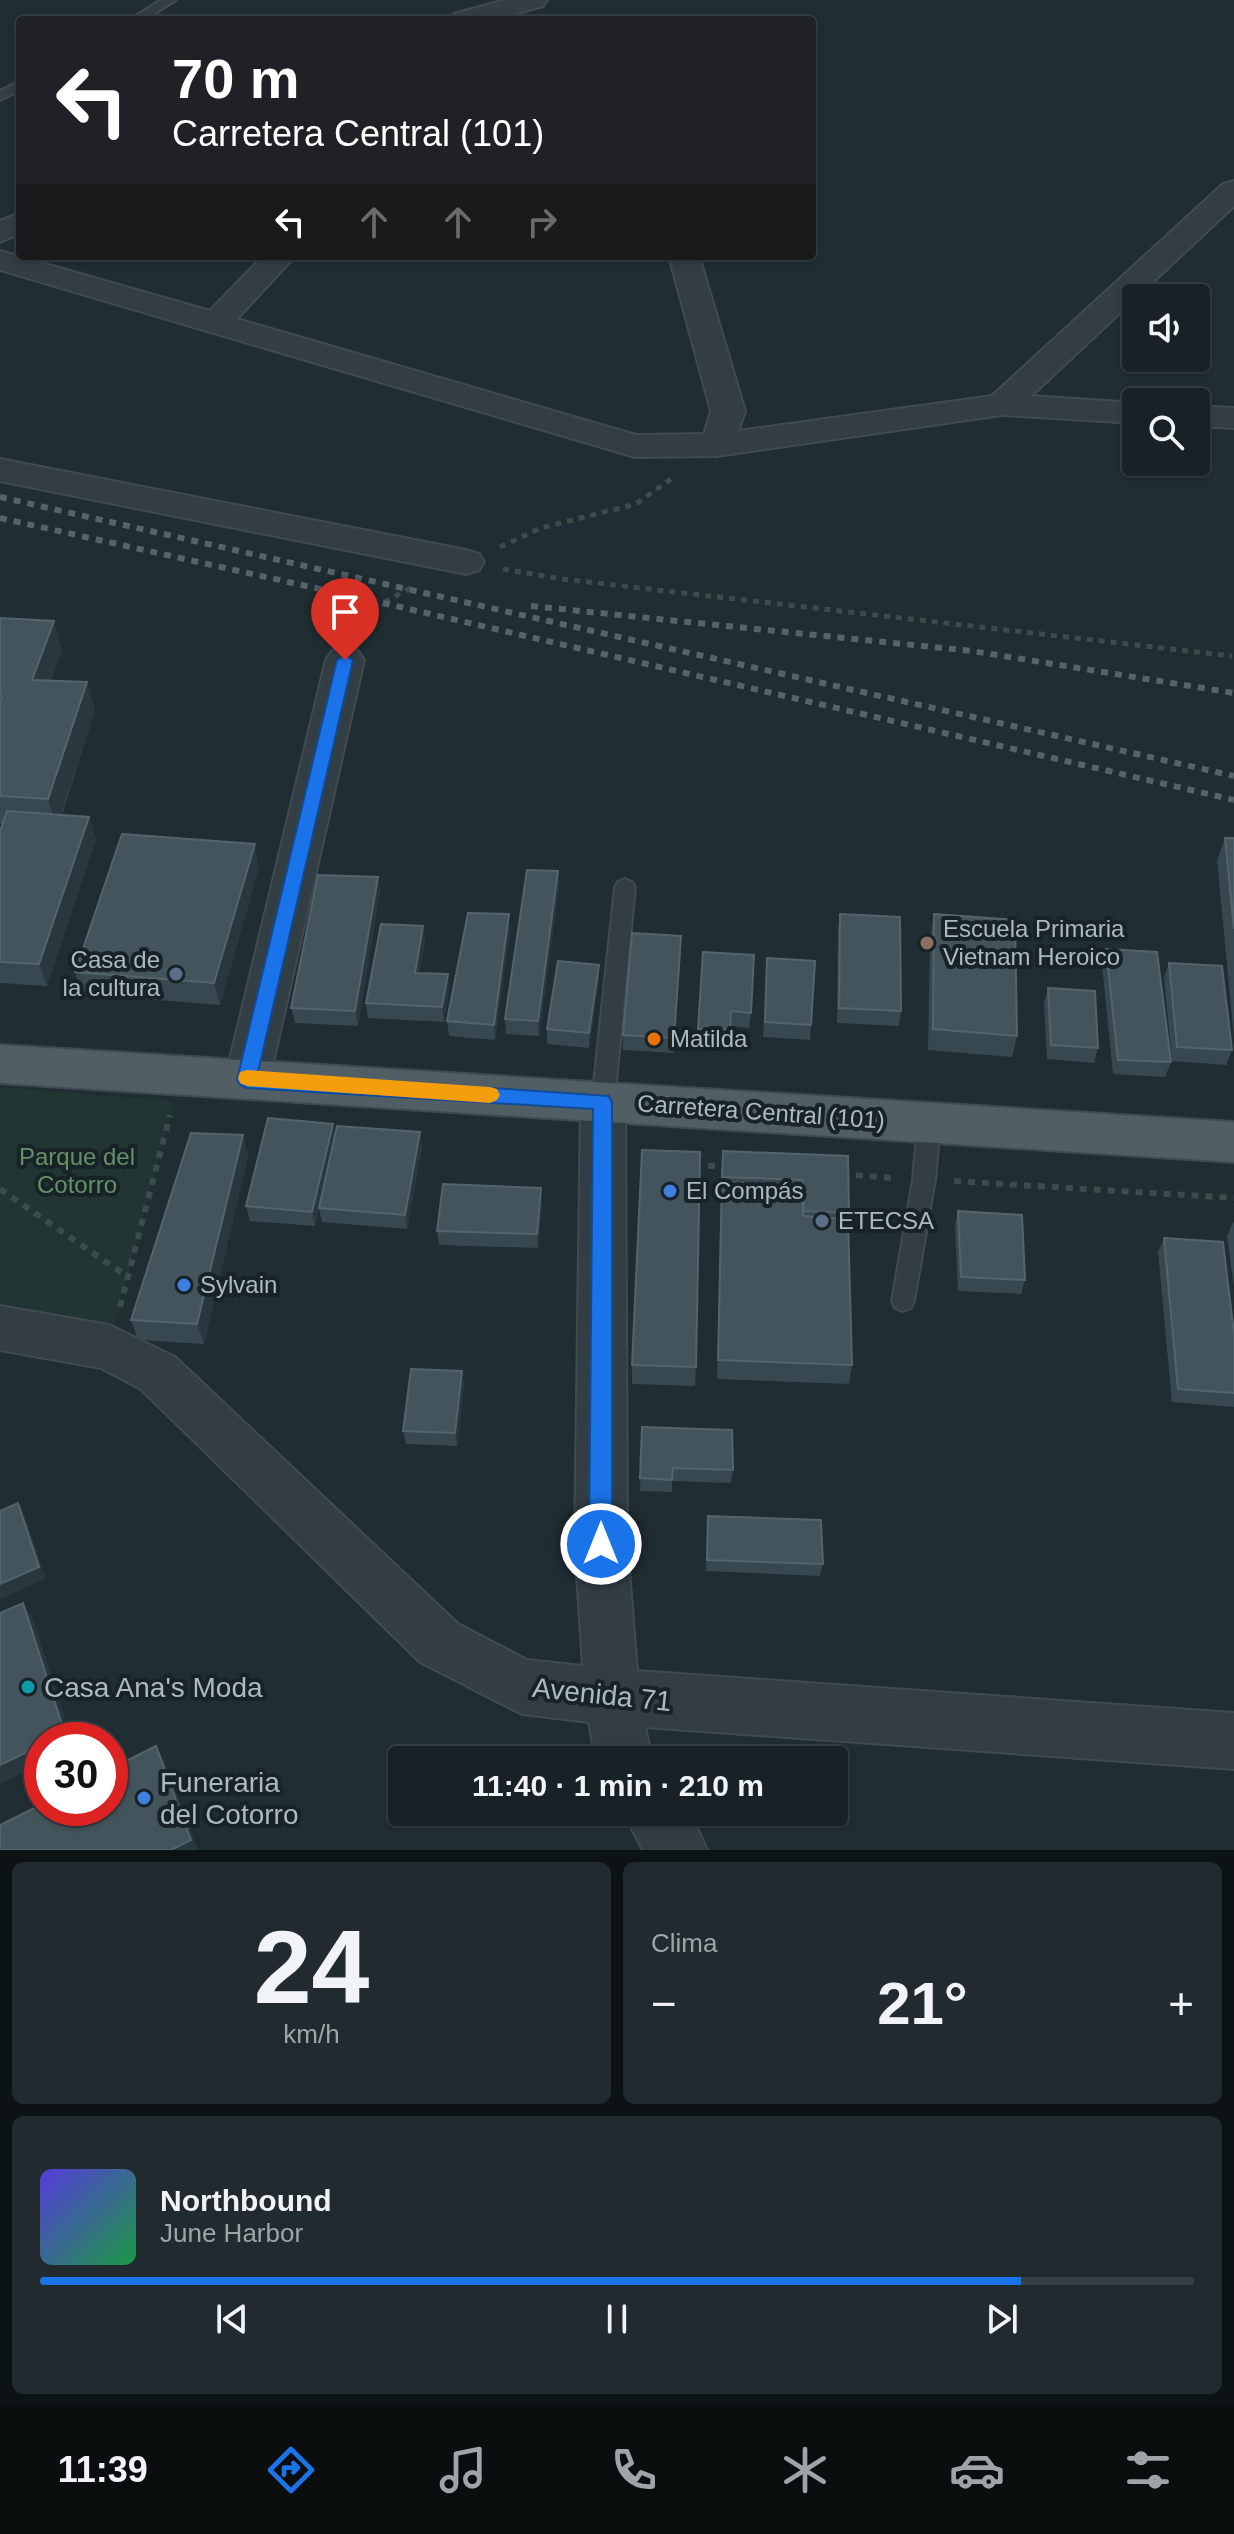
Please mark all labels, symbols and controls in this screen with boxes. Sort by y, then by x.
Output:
text: 70 m [172,47,300,110]
icon: left [40,48,144,152]
text: Carretera Central (101) [172,113,544,154]
icon: left [268,200,312,244]
icon: ahead [352,200,396,244]
icon: ahead [436,200,480,244]
icon: right [520,200,564,244]
map controls [1122,284,1210,476]
button: sound [1122,284,1210,372]
button: search [1122,388,1210,476]
pin [311,578,379,660]
icon: arrive [323,590,367,634]
place label: Escuela Primaria Vietnam Heroico [943,915,1125,970]
marker: Escuela Primaria Vietnam Heroico [918,934,936,952]
place label: Casa de la cultura [63,946,161,1001]
marker: Casa de la cultura [167,965,185,983]
place label: Matilda [670,1025,748,1052]
marker: Matilda [645,1030,663,1048]
street label: Carretera Central (101) [636,1089,886,1134]
park label: Parque del Cotorro [19,1143,135,1198]
place label: El Compás [686,1177,803,1204]
marker: El Compás [661,1182,679,1200]
place label: ETECSA [838,1207,934,1234]
marker: ETECSA [813,1212,831,1230]
place label: Sylvain [200,1271,277,1298]
marker: Sylvain [175,1276,193,1294]
position arrow [559,1502,643,1586]
place label: Casa Ana's Moda [44,1672,263,1703]
street label: Avenida 71 [531,1672,673,1717]
marker: Casa Ana's Moda [19,1678,37,1696]
speed limit sign: 30 [24,1722,128,1826]
place label: Funeraria del Cotorro [160,1767,299,1830]
text: 11:40 · 1 min · 210 m [472,1769,764,1802]
marker: Funeraria del Cotorro [135,1789,153,1807]
text: 24 [254,1909,369,2025]
text: Clima [651,1928,717,1958]
text: 21° [877,1970,968,2037]
text: − [651,1979,677,2028]
text: + [1168,1979,1194,2028]
text: km/h [283,2019,340,2049]
text: Northbound [160,2184,332,2217]
text: June Harbor [160,2218,303,2248]
icon: previous [210,2297,254,2341]
icon: pause [595,2297,639,2341]
icon: next [980,2297,1024,2341]
icon: directions [263,2442,319,2498]
icon: music [435,2442,491,2498]
icon: phone [606,2442,662,2498]
icon: climate [777,2442,833,2498]
icon: car [949,2442,1005,2498]
icon: filters [1120,2442,1176,2498]
text: 11:39 [58,2449,148,2490]

